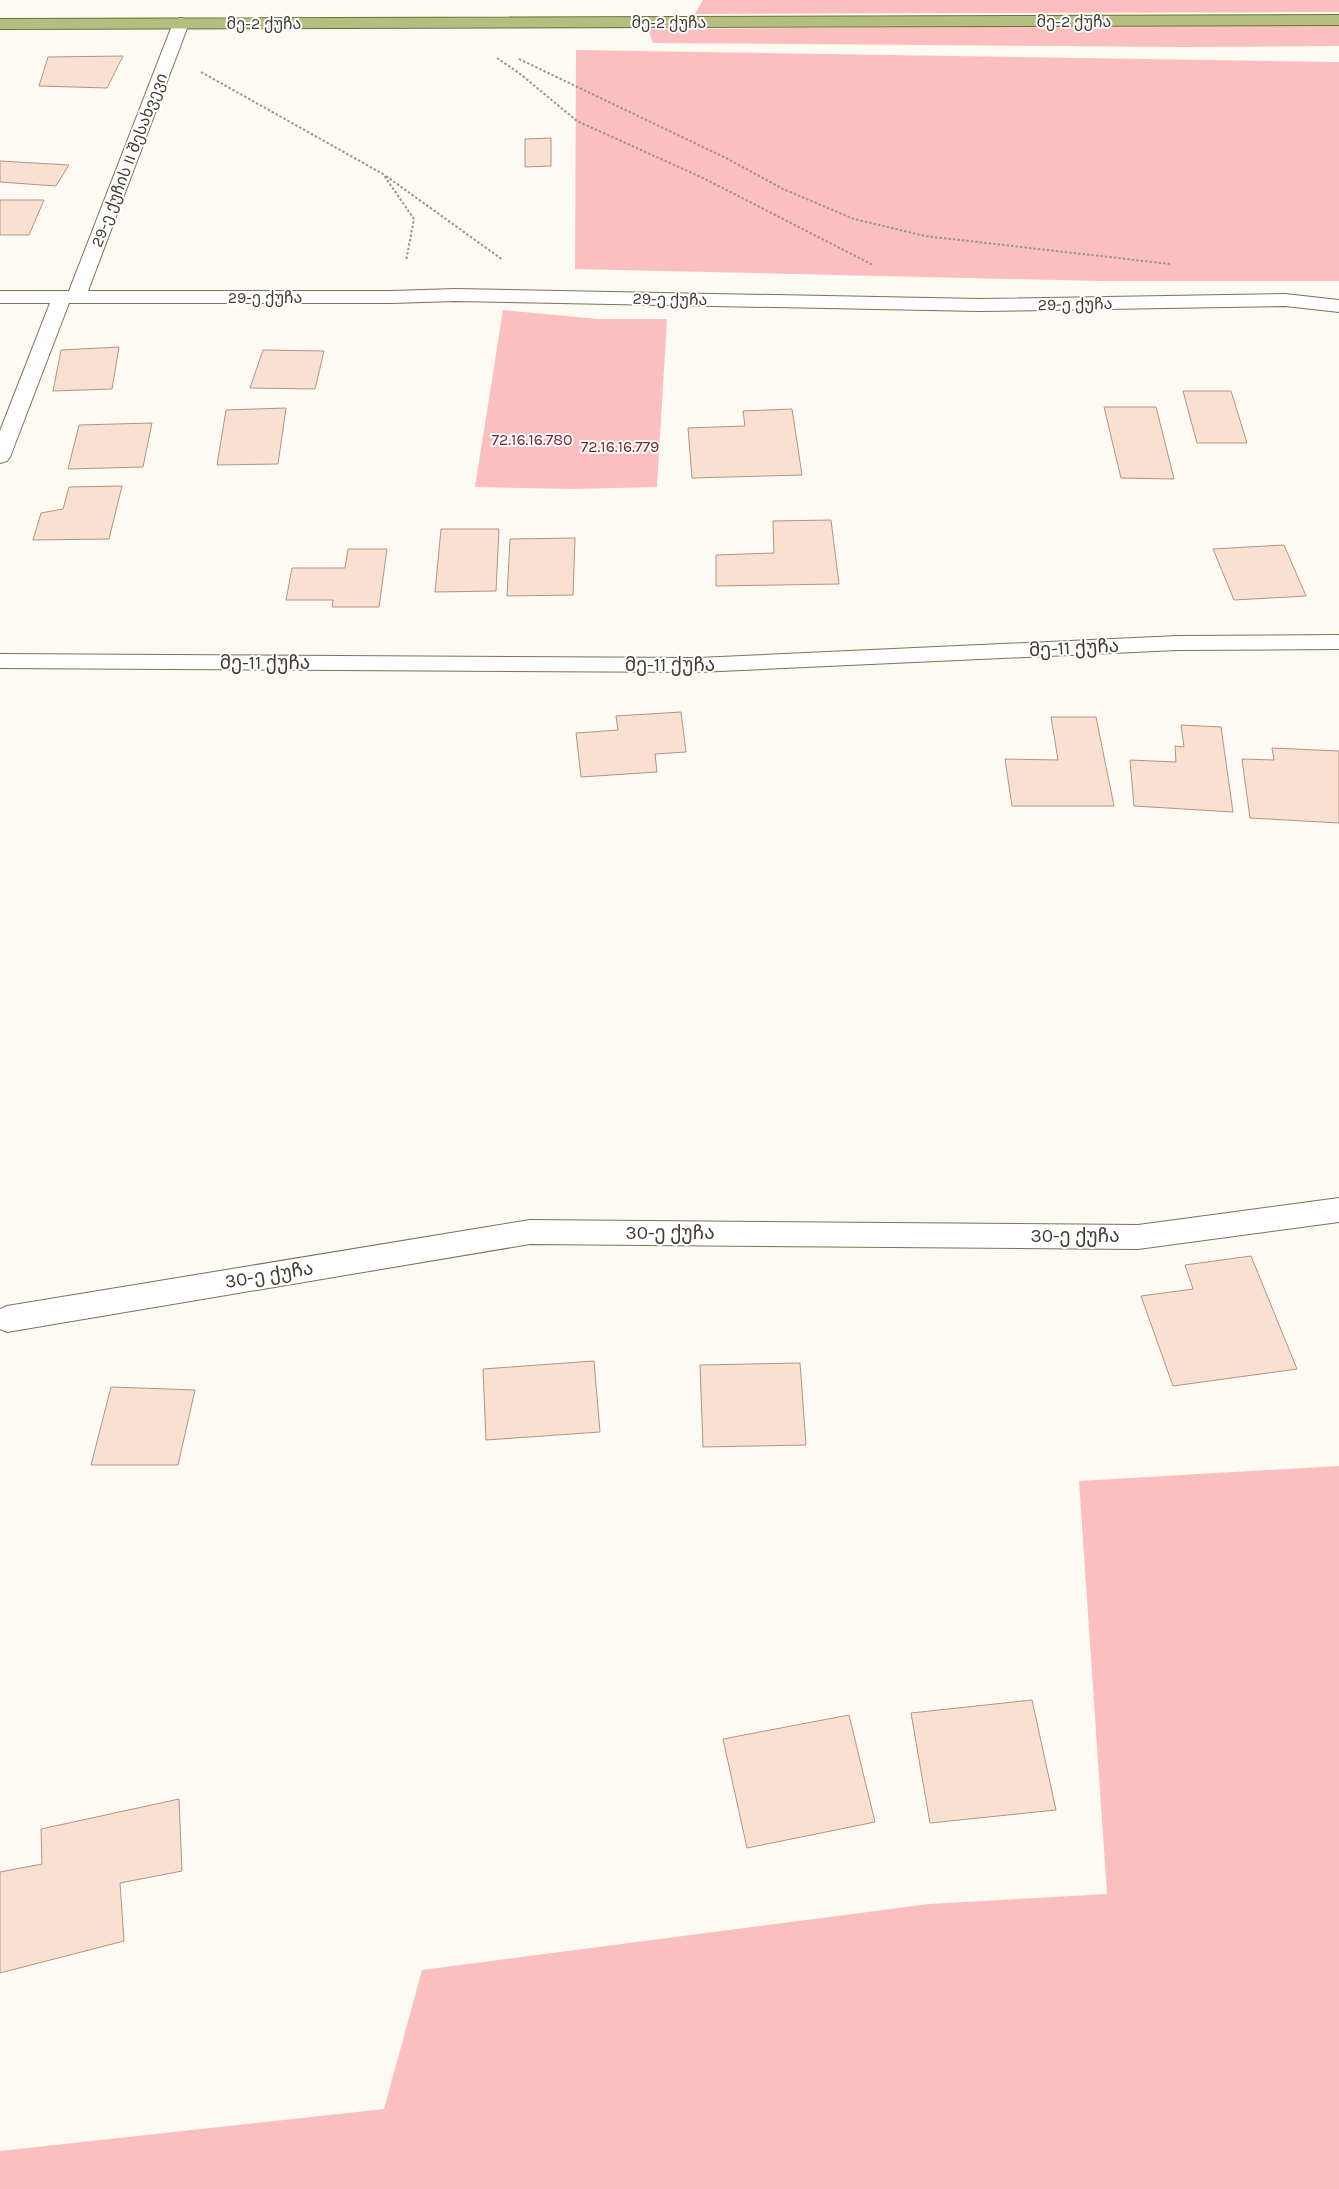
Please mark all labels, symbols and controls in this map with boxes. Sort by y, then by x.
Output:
street label: მე-2 ქუჩა [1037,12,1111,31]
street label: მე-2 ქუჩა [632,13,706,32]
street label: მე-2 ქუჩა [227,14,301,33]
street label: 29-ე ქუჩის II შესახვევი [87,70,171,250]
street label: 29-ე ქუჩა [228,288,302,307]
street label: 29-ე ქუჩა [632,289,708,309]
street label: 29-ე ქუჩა [1037,294,1113,314]
park label: 72.16.16.780 [491,430,573,449]
park label: 72.16.16.779 [581,437,659,456]
street label: მე-11 ქუჩა [1028,635,1120,661]
street label: მე-11 ქუჩა [220,652,310,674]
street label: მე-11 ქუჩა [625,654,715,676]
street label: 30-ე ქუჩა [625,1222,715,1244]
street label: 30-ე ქუჩა [1030,1225,1120,1247]
street label: 30-ე ქუჩა [223,1257,315,1293]

